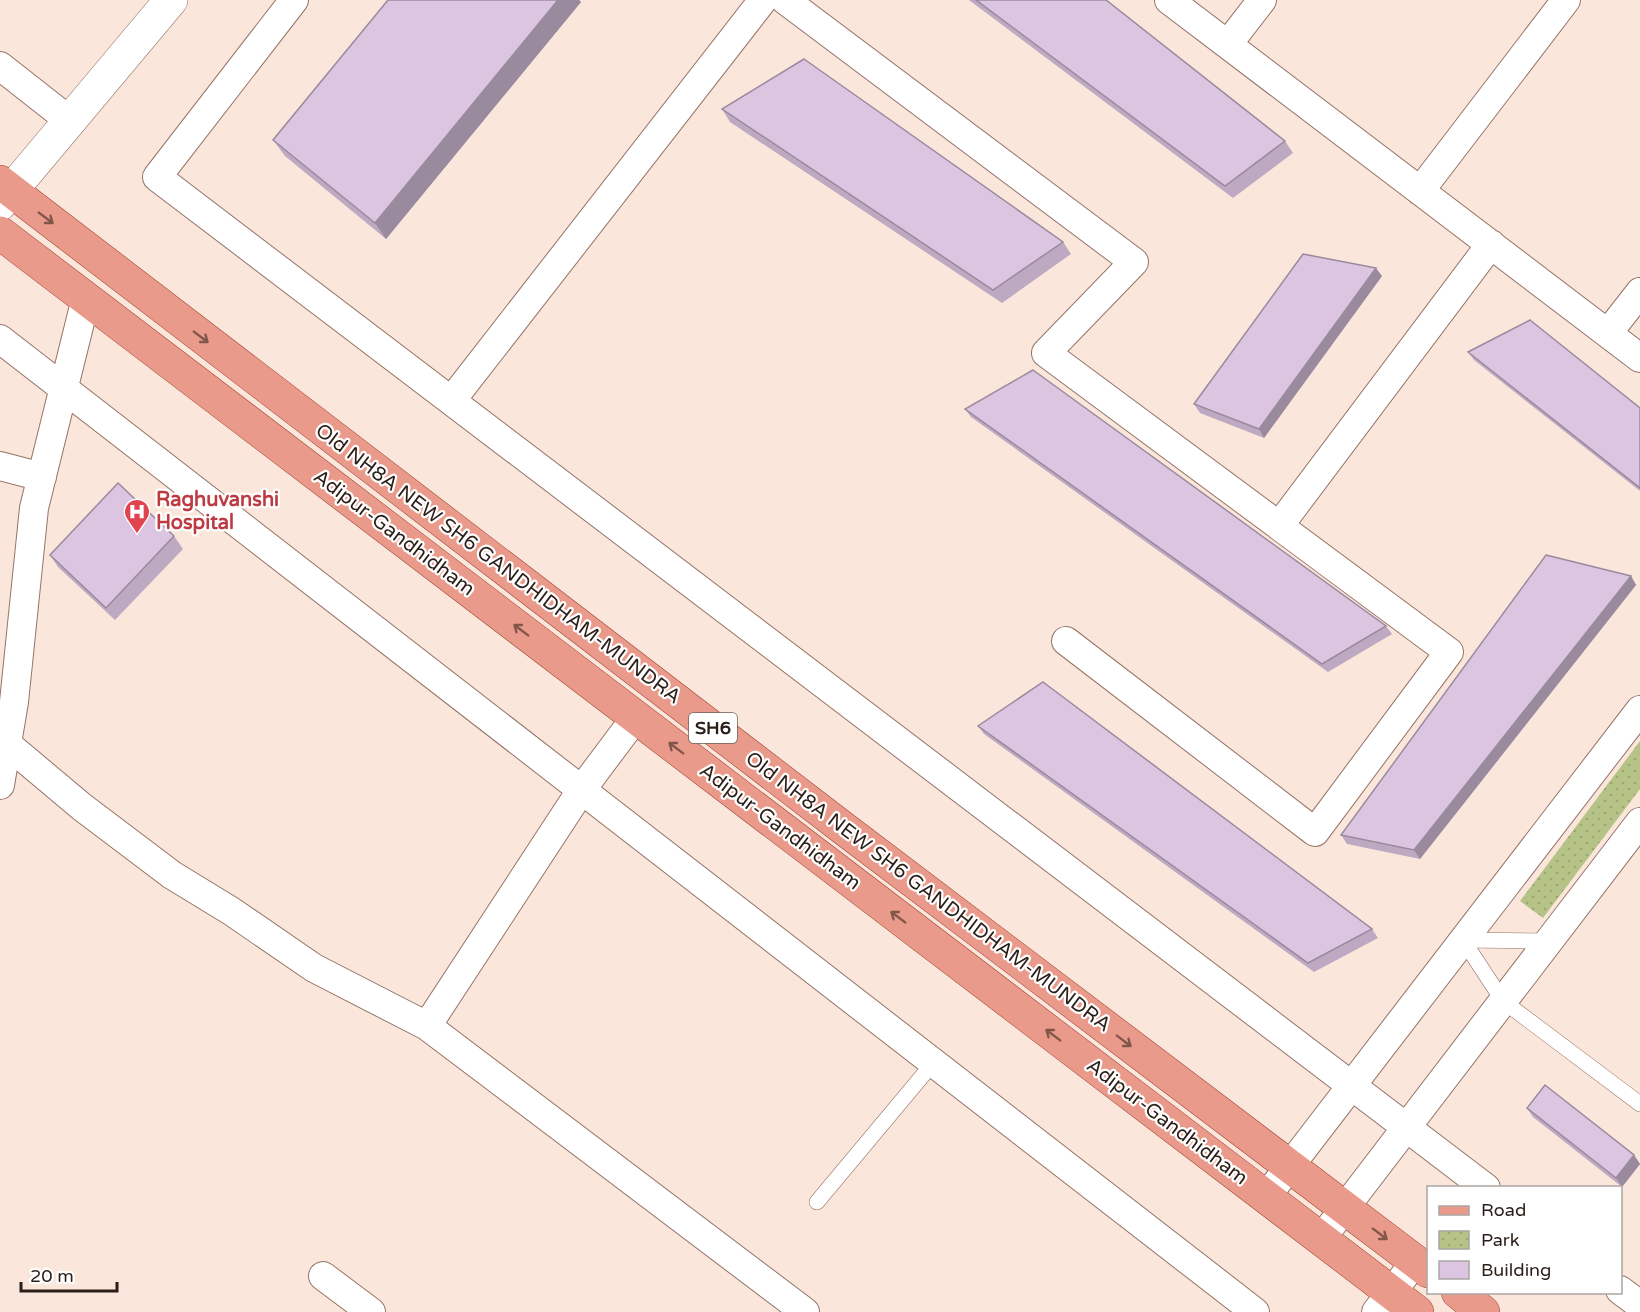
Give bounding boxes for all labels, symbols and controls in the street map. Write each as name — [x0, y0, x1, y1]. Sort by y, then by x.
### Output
one-way arrow — [38, 212, 54, 224]
one-way arrow — [193, 330, 209, 343]
street label: Old NH8A NEW SH6 GANDHIDHAM-MUNDRA — [311, 419, 685, 709]
street label: Adipur-Gandhidham — [309, 465, 479, 601]
place label: Raghuvanshi Hospital — [156, 488, 279, 535]
hospital icon: Raghuvanshi Hospital — [122, 497, 152, 535]
one-way arrow — [513, 623, 529, 636]
road number: SH6 — [689, 713, 737, 743]
one-way arrow — [668, 742, 684, 755]
street label: Old NH8A NEW SH6 GANDHIDHAM-MUNDRA — [741, 747, 1115, 1037]
street label: Adipur-Gandhidham — [695, 759, 865, 895]
one-way arrow — [890, 911, 906, 924]
one-way arrow — [1045, 1029, 1061, 1042]
one-way arrow — [1116, 1034, 1132, 1047]
street label: Adipur-Gandhidham — [1082, 1054, 1252, 1190]
legend — [1427, 1186, 1622, 1294]
text: Road — [1481, 1199, 1526, 1221]
one-way arrow — [1372, 1228, 1388, 1241]
text: Park — [1481, 1229, 1520, 1251]
scale bar — [21, 1255, 117, 1293]
text: Building — [1481, 1259, 1551, 1281]
text: 20 m — [30, 1265, 74, 1287]

